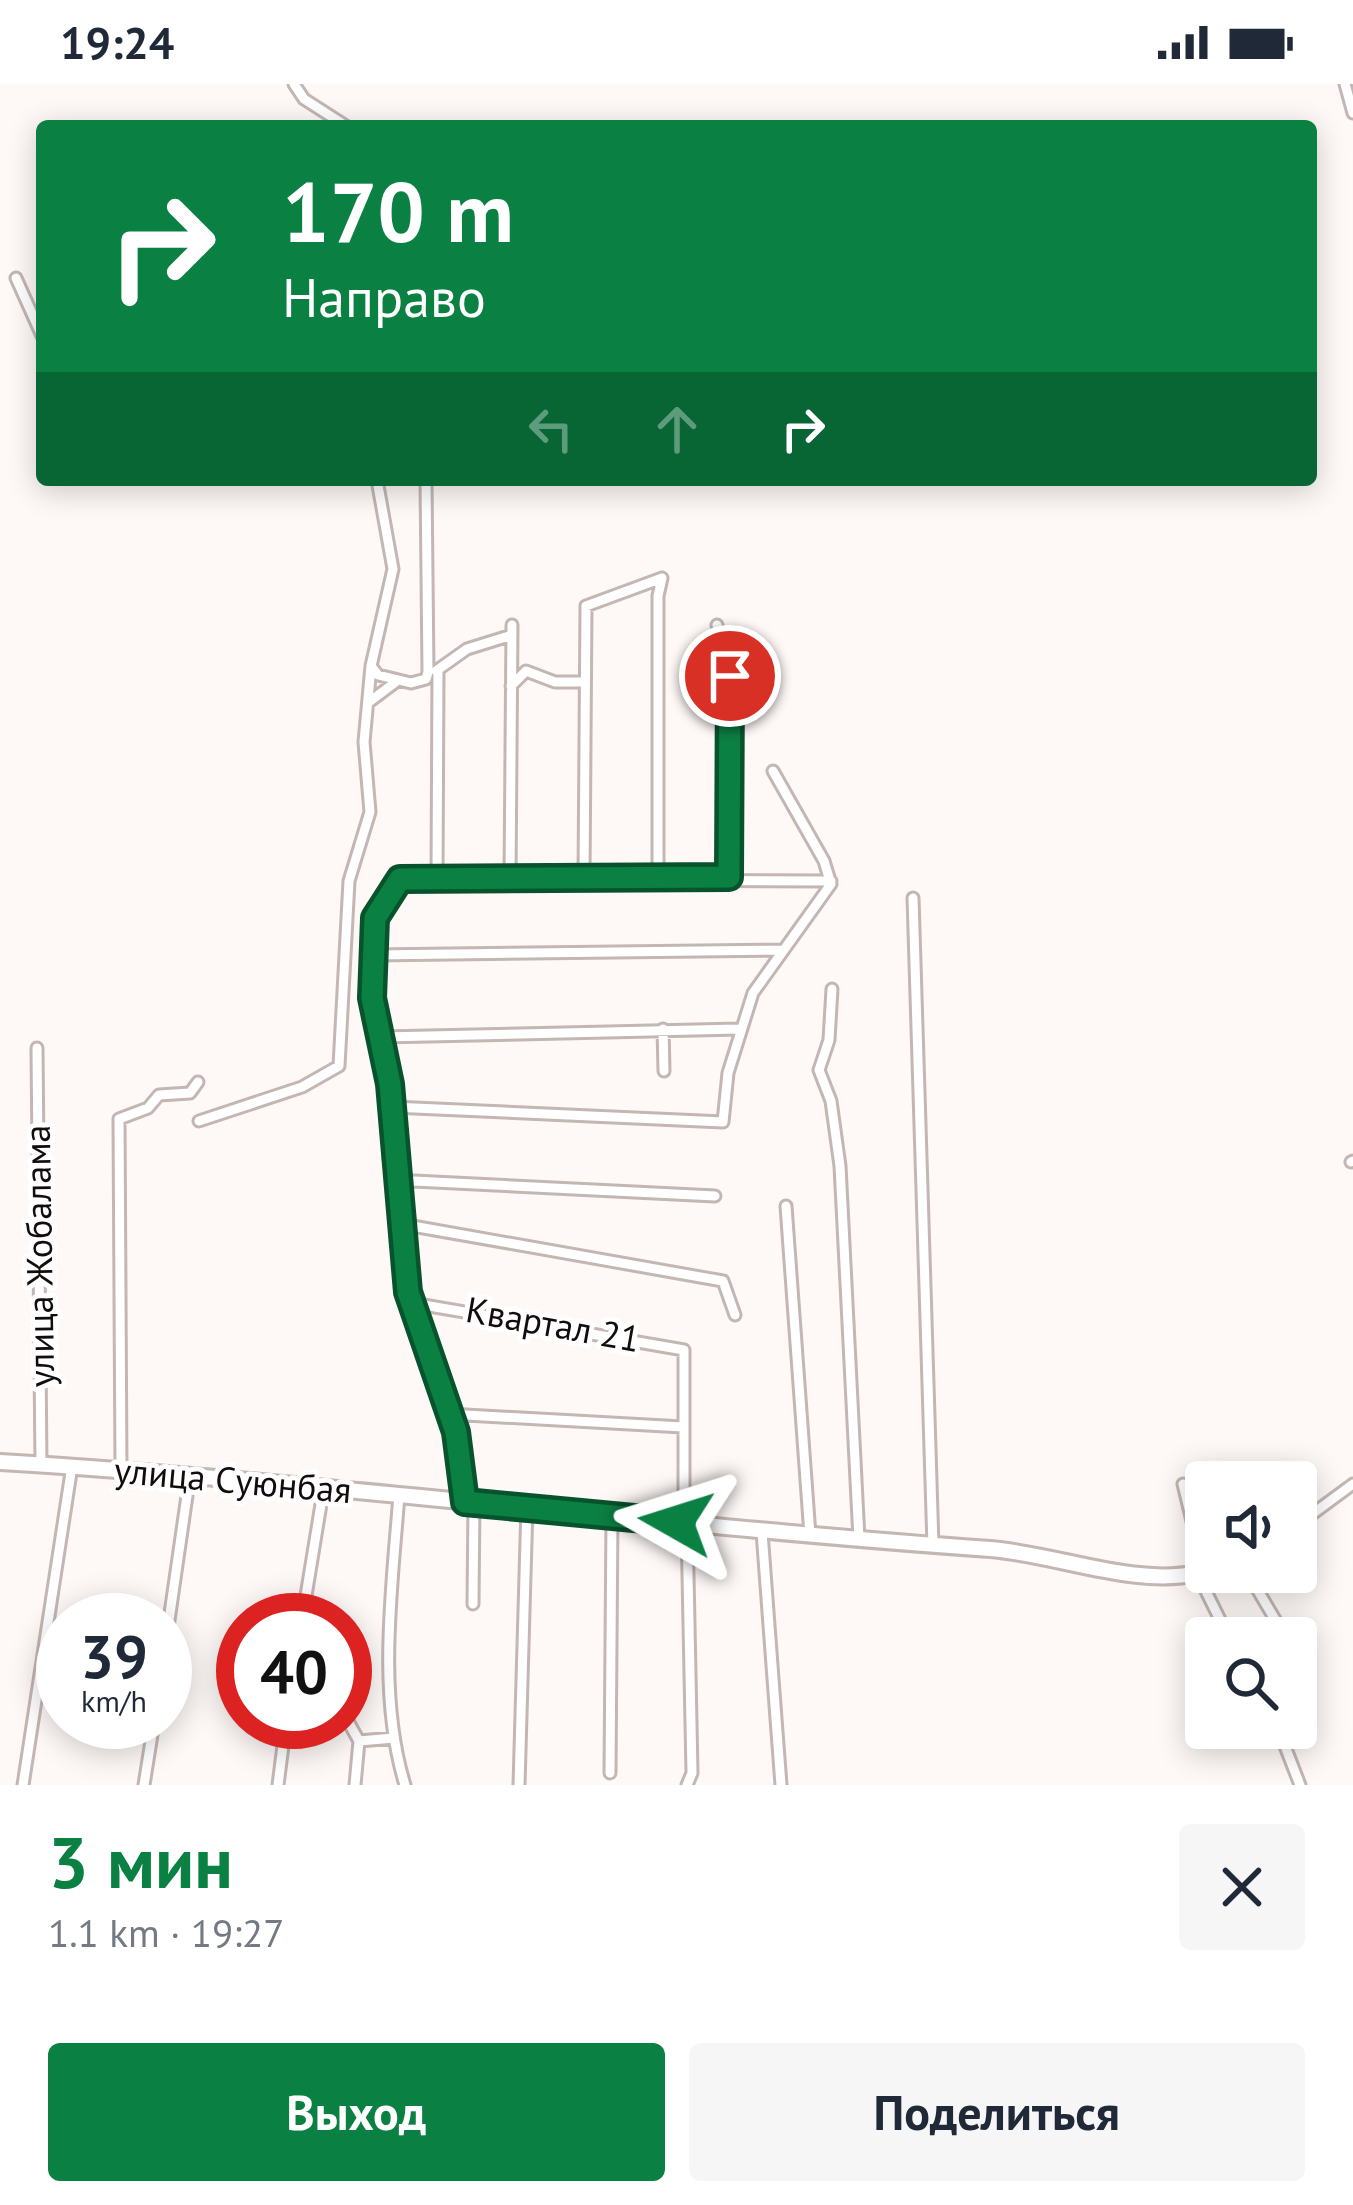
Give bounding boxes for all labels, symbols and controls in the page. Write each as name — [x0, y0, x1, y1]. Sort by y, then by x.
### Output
text: 19:24 — [60, 13, 174, 71]
text: 170 m — [282, 156, 514, 265]
icon: right — [84, 168, 240, 324]
text: Направо — [282, 262, 486, 332]
icon: left — [518, 396, 584, 462]
icon: ahead — [644, 396, 710, 462]
icon: right — [770, 396, 836, 462]
pin — [679, 625, 781, 727]
icon: arrive — [697, 643, 763, 709]
street label: улица Жобалама — [13, 1124, 64, 1388]
street label: Квартал 21 — [462, 1285, 644, 1362]
street label: улица Суюнбая — [112, 1446, 354, 1513]
position arrow — [613, 1459, 739, 1585]
map controls — [1185, 1461, 1317, 1749]
button: sound — [1185, 1461, 1317, 1593]
speed limit sign: 40 — [216, 1593, 372, 1749]
text: 39 — [80, 1617, 148, 1695]
button: search — [1185, 1617, 1317, 1749]
text: km/h — [81, 1681, 147, 1720]
text: 3 мин — [48, 1815, 233, 1908]
button: close — [1179, 1824, 1305, 1950]
text: 1.1 km · 19:27 — [48, 1907, 284, 1958]
button: Выход — [48, 2043, 665, 2181]
button: Поделиться — [689, 2043, 1305, 2181]

